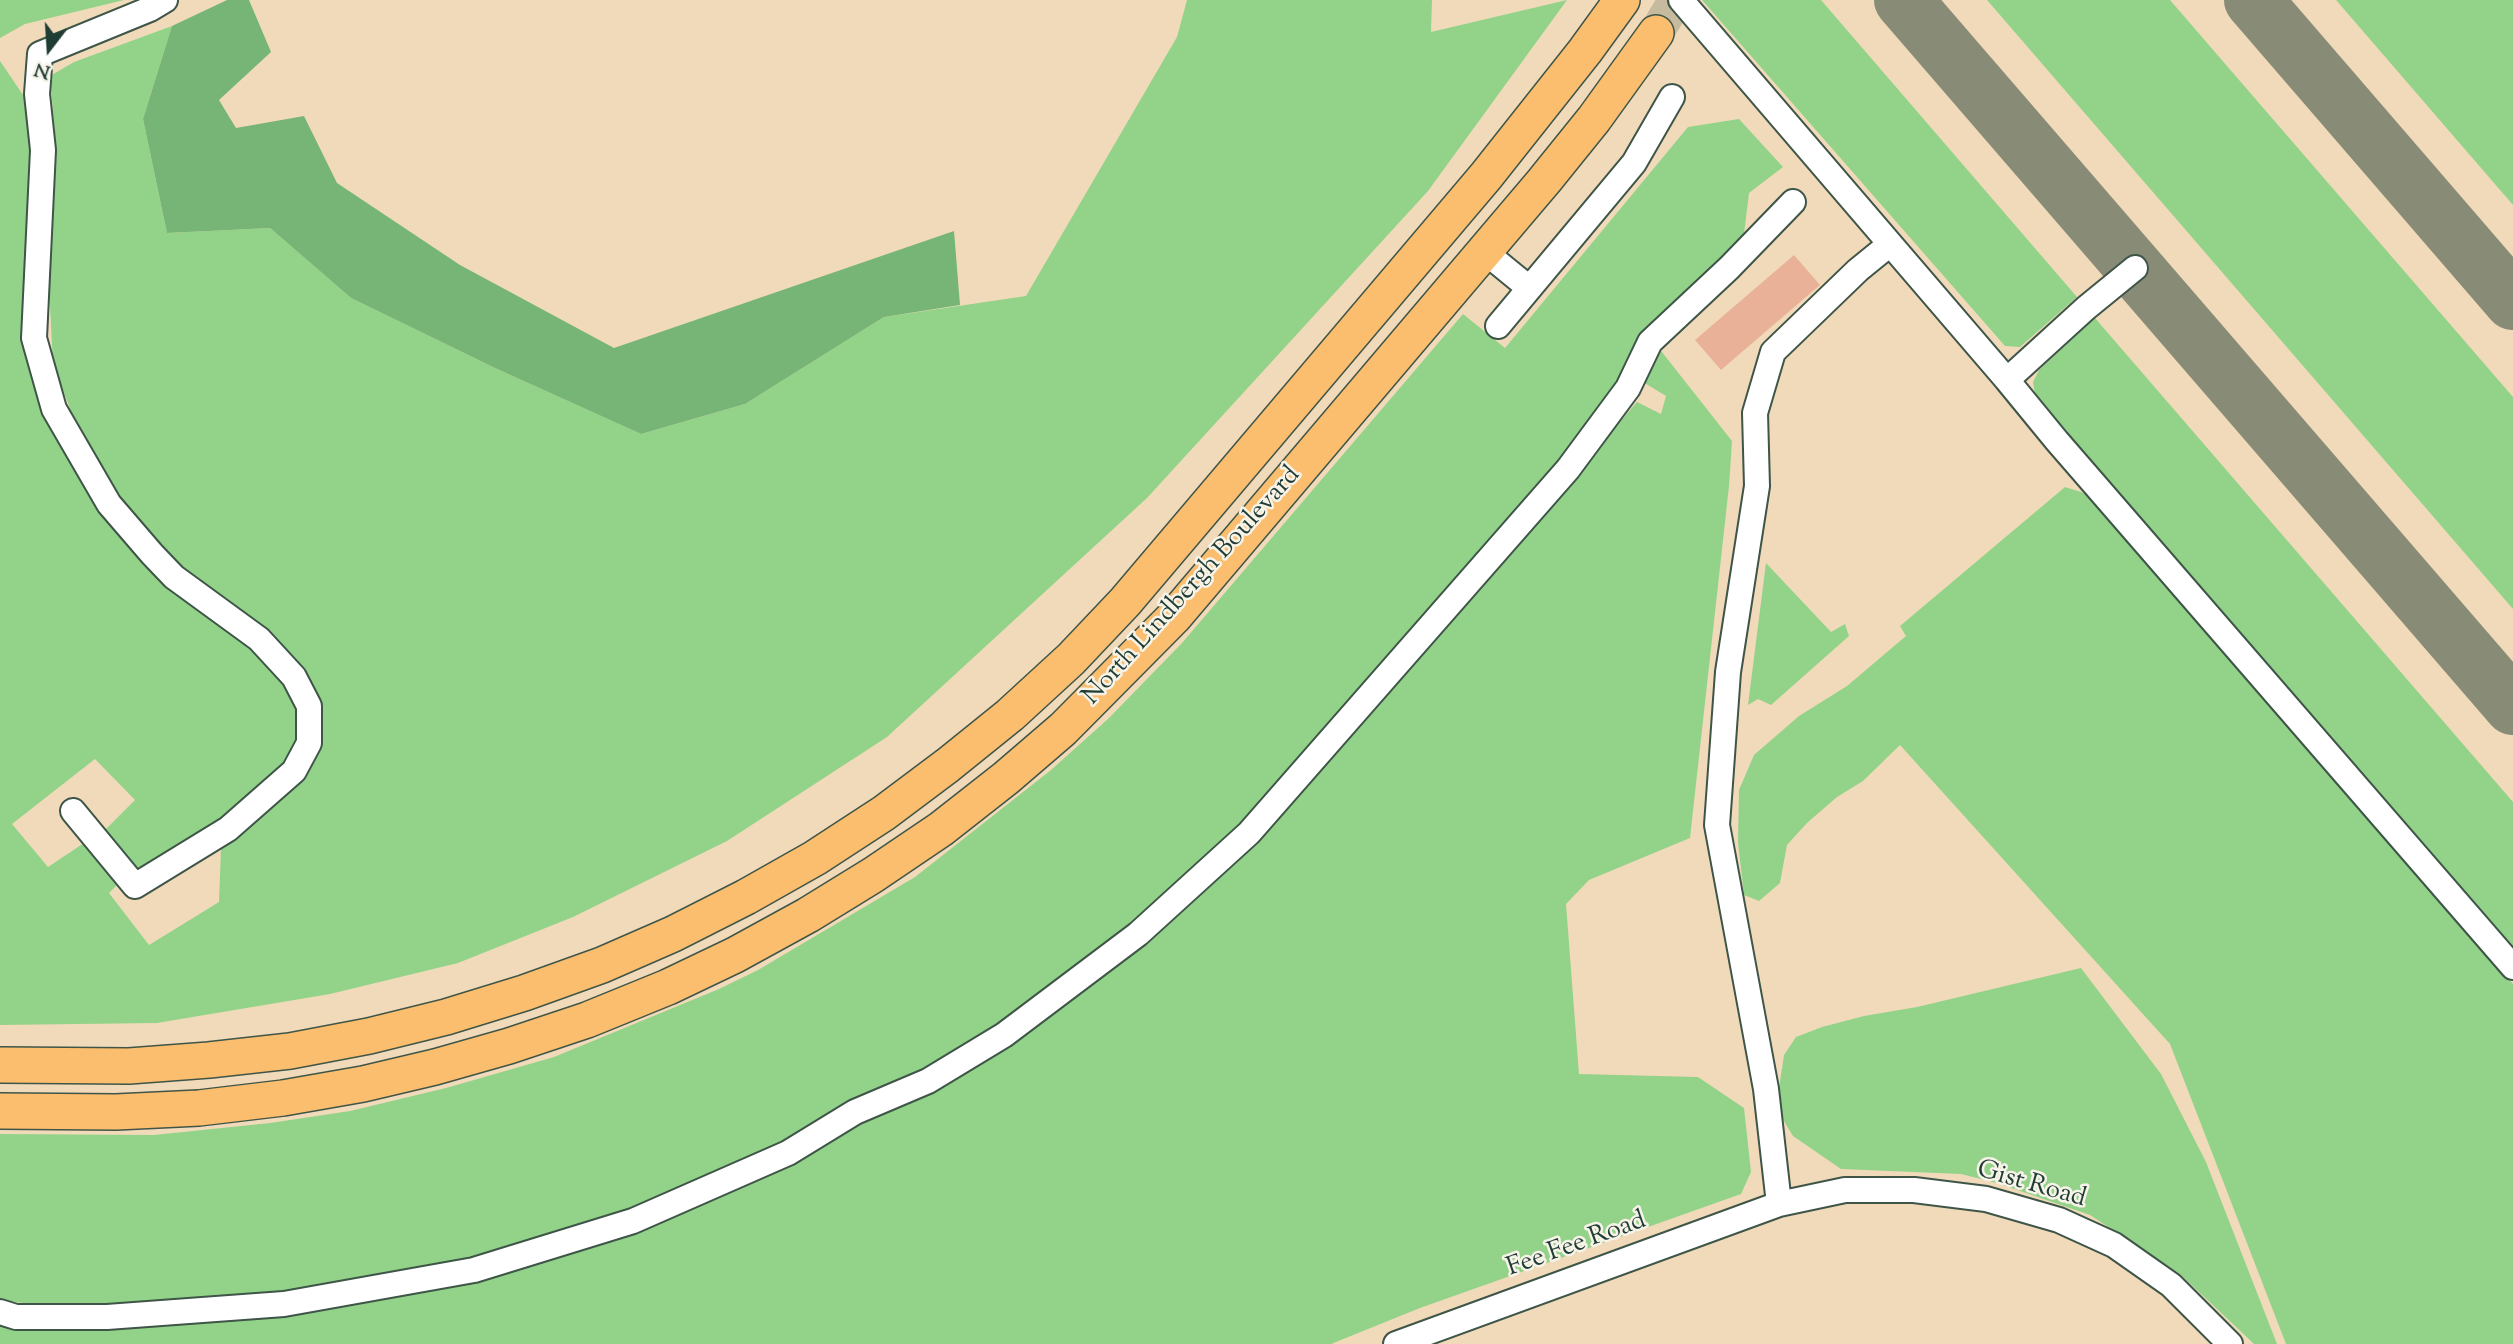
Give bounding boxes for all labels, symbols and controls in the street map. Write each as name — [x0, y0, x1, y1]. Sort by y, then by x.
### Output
north arrow — [14, 14, 84, 84]
text: N — [32, 54, 54, 85]
street label: North Lindbergh Boulevard — [1077, 461, 1309, 713]
street label: Gist Road — [1973, 1156, 2089, 1216]
street label: Fee Fee Road — [1503, 1206, 1651, 1286]

